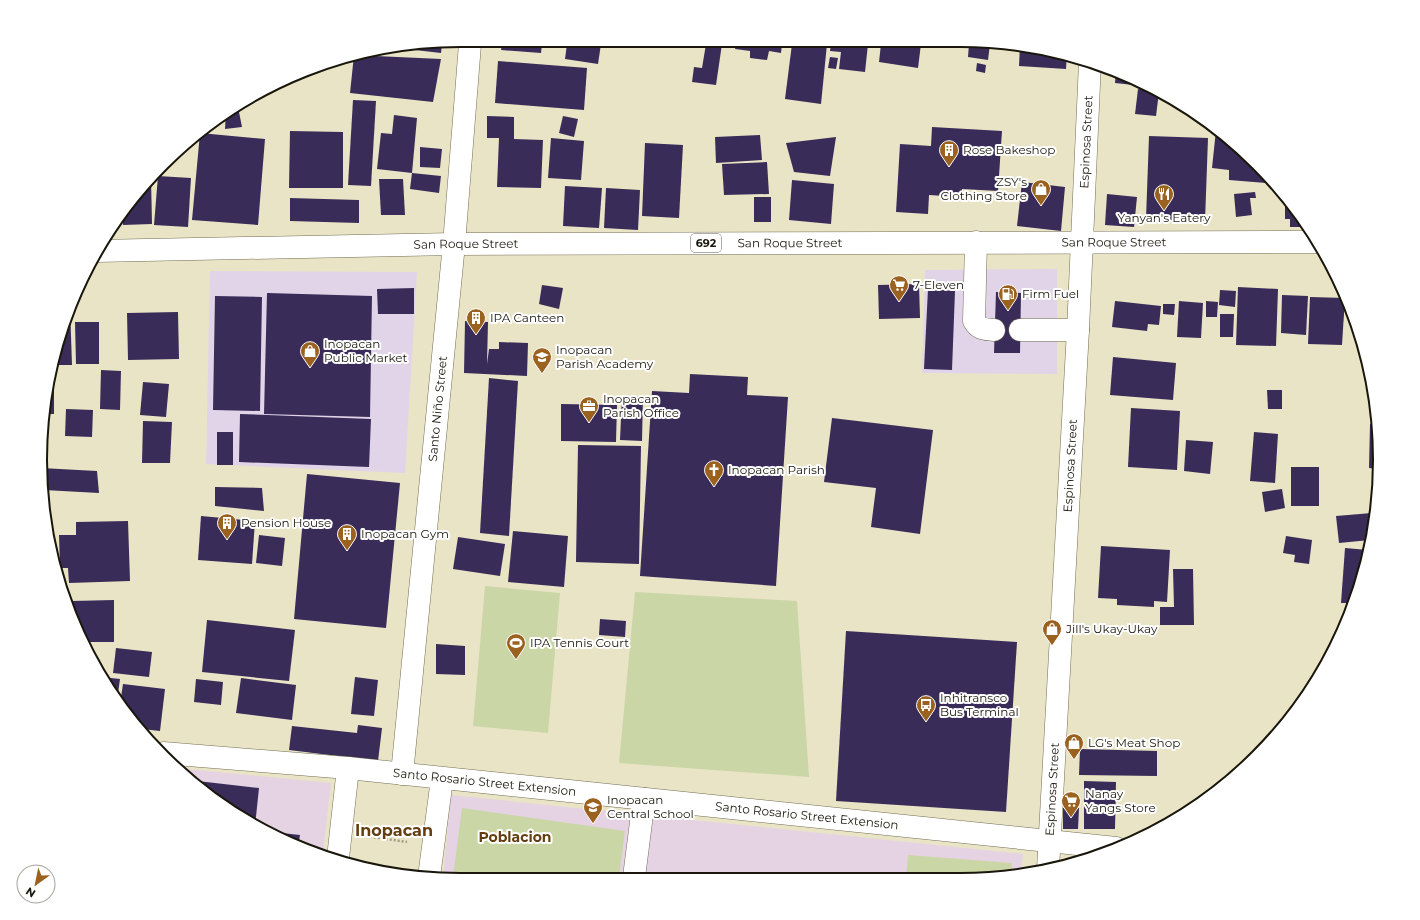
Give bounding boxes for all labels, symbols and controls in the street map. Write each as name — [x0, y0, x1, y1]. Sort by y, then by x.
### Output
street label: Espinosa Street — [1076, 95, 1096, 189]
building icon: Rose Bakeshop — [938, 139, 960, 167]
place label: Rose Bakeshop — [963, 142, 1055, 157]
place label: ZSY's Clothing Store — [941, 174, 1027, 203]
shop icon: ZSY's Clothing Store — [1030, 178, 1052, 206]
restaurant icon: Yanyan's Eatery — [1153, 183, 1175, 211]
place label: Yanyan's Eatery — [1118, 210, 1211, 225]
road number: 692 — [691, 234, 721, 252]
street label: San Roque Street — [1061, 234, 1167, 250]
street label: San Roque Street — [737, 235, 843, 250]
street label: San Roque Street — [413, 236, 519, 252]
supermarket icon: 7-Eleven — [888, 274, 910, 302]
place label: 7-Eleven — [913, 277, 964, 292]
fuel station icon: Firm Fuel — [997, 283, 1019, 311]
place label: Firm Fuel — [1022, 286, 1079, 301]
building icon: IPA Canteen — [465, 307, 487, 335]
place label: IPA Canteen — [490, 310, 564, 325]
place label: Inopacan Public Market — [324, 336, 408, 365]
shop icon: Inopacan Public Market — [299, 340, 321, 368]
place label: Inopacan Parish Academy — [556, 342, 654, 371]
school or university icon: Inopacan Parish Academy — [531, 346, 553, 374]
street label: Santo Niño Street — [425, 355, 450, 462]
place label: Inopacan Parish Office — [603, 391, 679, 420]
office icon: Inopacan Parish Office — [578, 395, 600, 423]
street label: Espinosa Street — [1060, 419, 1080, 513]
church icon: Inopacan Parish — [703, 459, 725, 487]
place label: Inopacan Parish — [728, 462, 825, 477]
building icon: Pension House — [216, 512, 238, 540]
place label: Pension House — [241, 515, 331, 530]
building icon: Inopacan Gym — [336, 523, 358, 551]
place label: Inopacan Gym — [361, 526, 449, 541]
shop icon: Jill's Ukay-Ukay — [1041, 618, 1063, 646]
place label: Jill's Ukay-Ukay — [1065, 621, 1158, 636]
sports icon: IPA Tennis Court — [505, 632, 527, 660]
place label: IPA Tennis Court — [530, 635, 629, 650]
place label: Inhitransco Bus Terminal — [940, 690, 1019, 719]
bus stop icon: Inhitransco Bus Terminal — [915, 694, 937, 722]
shop icon: LG's Meat Shop — [1063, 732, 1085, 760]
place label: LG's Meat Shop — [1088, 735, 1180, 750]
street label: Espinosa Street — [1042, 742, 1062, 836]
street label: Santo Rosario Street Extension — [392, 765, 577, 799]
place label: Nanay Yangs Store — [1085, 786, 1156, 815]
supermarket icon: Nanay Yangs Store — [1060, 790, 1082, 818]
place label: Inopacan Central School — [607, 792, 694, 821]
school or university icon: Inopacan Central School — [582, 796, 604, 824]
street label: Santo Rosario Street Extension — [715, 798, 899, 832]
district label: Inopacan — [355, 821, 433, 840]
district label: Poblacion — [478, 828, 552, 846]
north arrow — [16, 864, 56, 904]
text: N — [23, 884, 38, 901]

